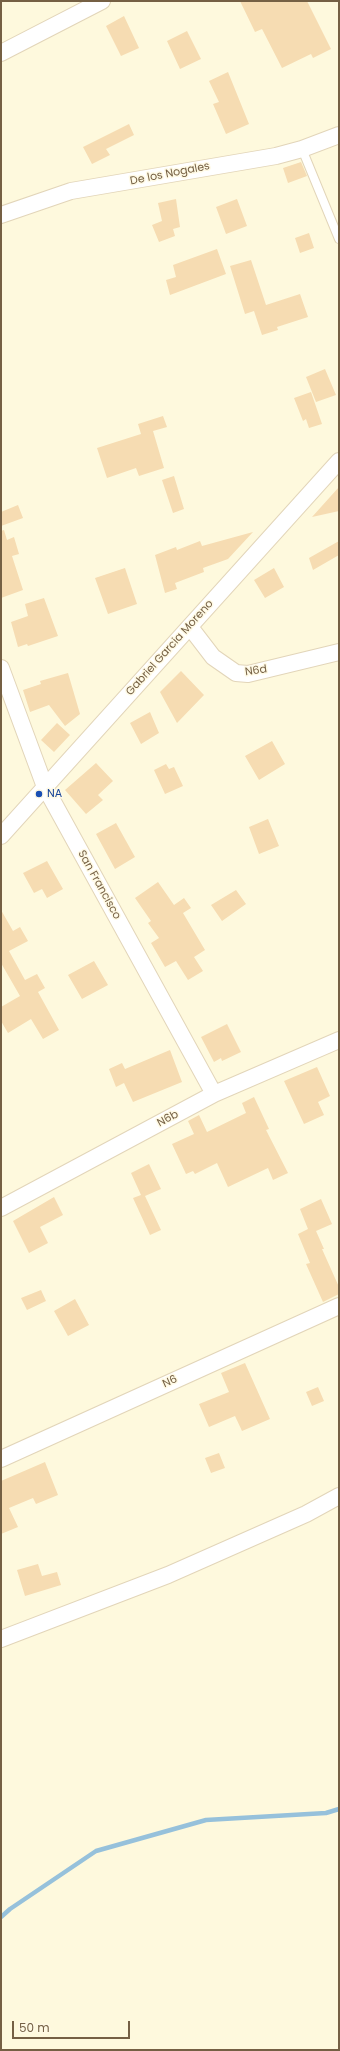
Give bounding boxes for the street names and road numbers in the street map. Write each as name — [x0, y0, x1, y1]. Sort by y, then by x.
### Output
street label: De los Nogales — [129, 160, 211, 188]
street label: Gabriel Garcia Moreno — [124, 597, 216, 699]
street label: N6d — [244, 663, 268, 679]
street label: San Francisco — [75, 848, 123, 922]
street label: N6b — [155, 1108, 181, 1130]
street label: N6 — [161, 1373, 179, 1391]

